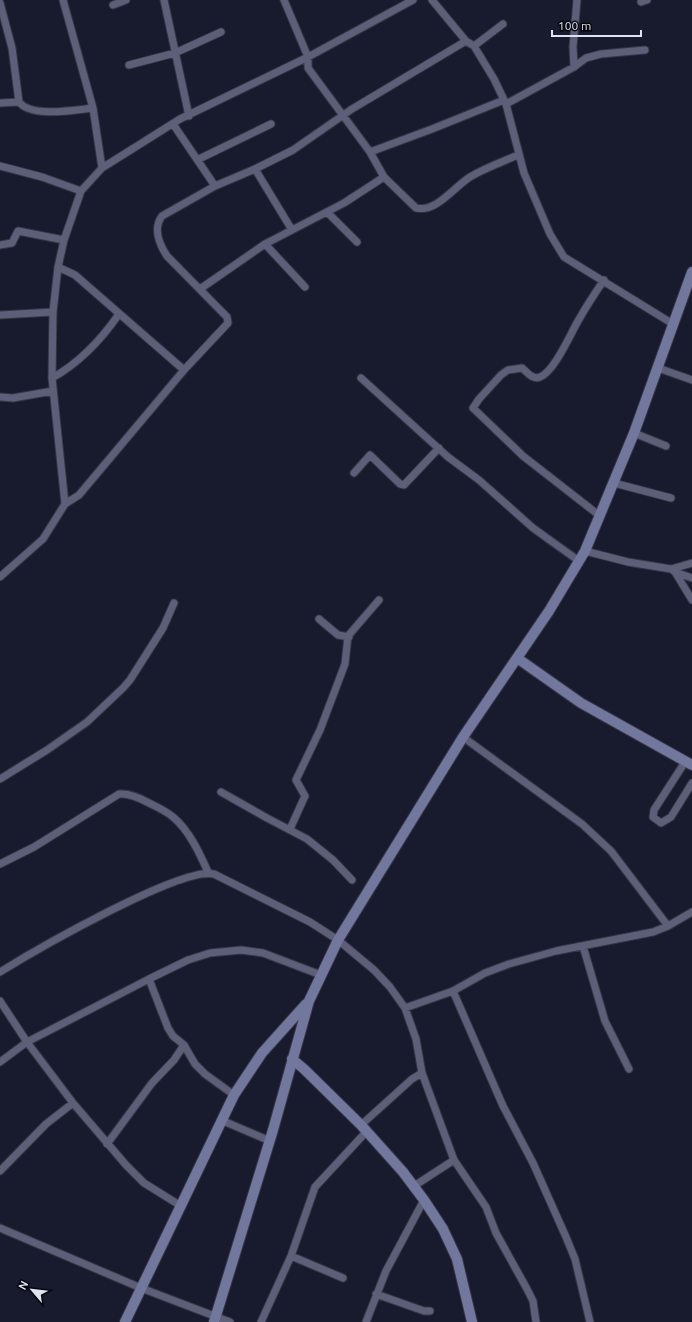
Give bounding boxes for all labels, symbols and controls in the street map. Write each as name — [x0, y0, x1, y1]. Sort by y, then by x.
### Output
scale bar — [552, 12, 641, 38]
text: 100 m — [558, 19, 591, 32]
north arrow — [12, 1270, 52, 1310]
text: N — [16, 1279, 30, 1292]

